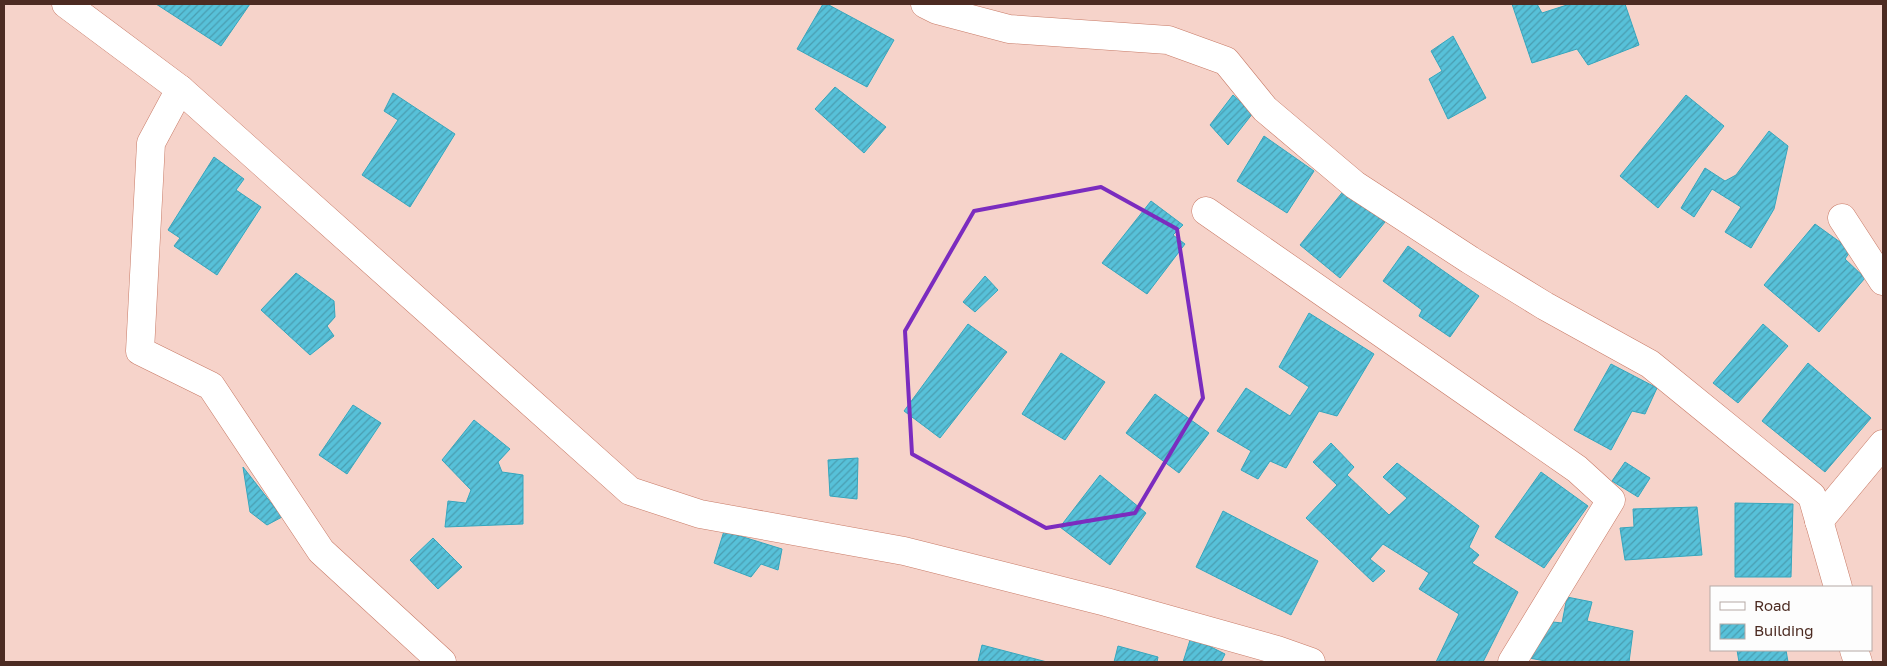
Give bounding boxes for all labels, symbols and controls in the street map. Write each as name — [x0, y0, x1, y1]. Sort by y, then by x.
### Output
legend — [1710, 586, 1872, 651]
text: Road — [1754, 596, 1791, 614]
text: Building — [1754, 621, 1814, 639]

